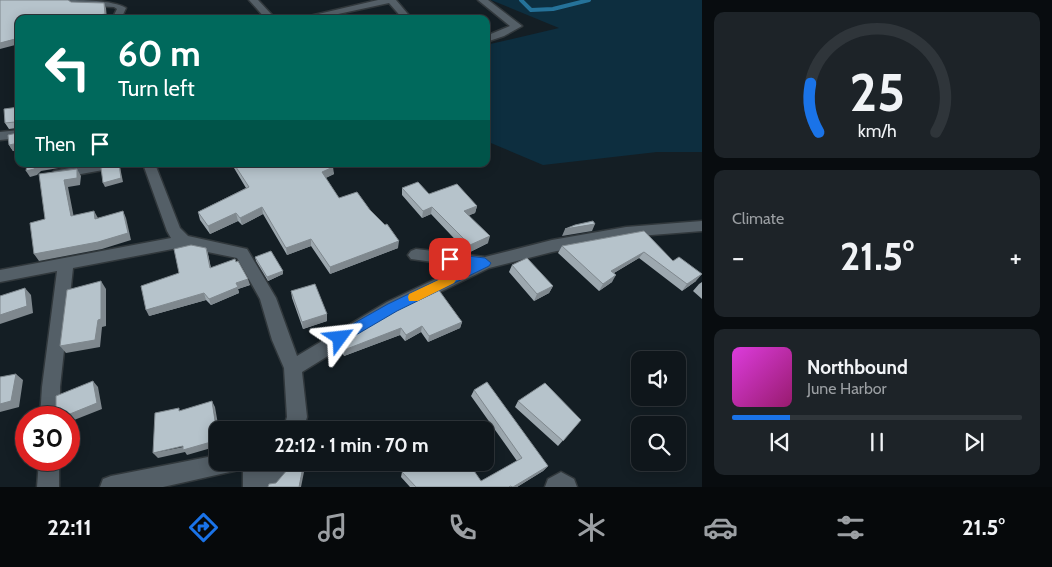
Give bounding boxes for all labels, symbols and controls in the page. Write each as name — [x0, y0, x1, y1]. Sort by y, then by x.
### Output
text: 60 m — [118, 32, 201, 75]
icon: left — [35, 35, 100, 100]
text: 25 — [849, 61, 905, 124]
text: Turn left — [118, 75, 195, 102]
text: km/h — [857, 120, 897, 141]
icon: arrive — [86, 130, 114, 158]
text: Then — [35, 133, 76, 156]
text: Climate — [732, 209, 784, 228]
text: 21.5° — [840, 233, 914, 280]
pin — [429, 238, 471, 280]
text: − — [732, 240, 744, 274]
text: + — [1010, 240, 1022, 274]
icon: arrive — [436, 245, 464, 273]
position arrow — [313, 311, 365, 363]
map controls — [631, 351, 686, 471]
button: sound — [631, 351, 686, 406]
text: Northbound — [807, 356, 908, 379]
text: June Harbor — [807, 379, 887, 398]
speed limit sign: 30 — [15, 406, 80, 471]
button: search — [631, 416, 686, 471]
icon: previous — [766, 428, 794, 456]
icon: pause — [863, 428, 891, 456]
icon: next — [960, 428, 988, 456]
text: 22:12 · 1 min · 70 m — [275, 434, 428, 457]
icon: directions — [186, 510, 221, 545]
icon: music — [315, 510, 350, 545]
icon: phone — [445, 510, 480, 545]
icon: climate — [574, 510, 609, 545]
icon: car — [703, 510, 738, 545]
icon: filters — [833, 510, 868, 545]
text: 22:11 — [47, 514, 92, 541]
text: 21.5° — [962, 514, 1005, 541]

